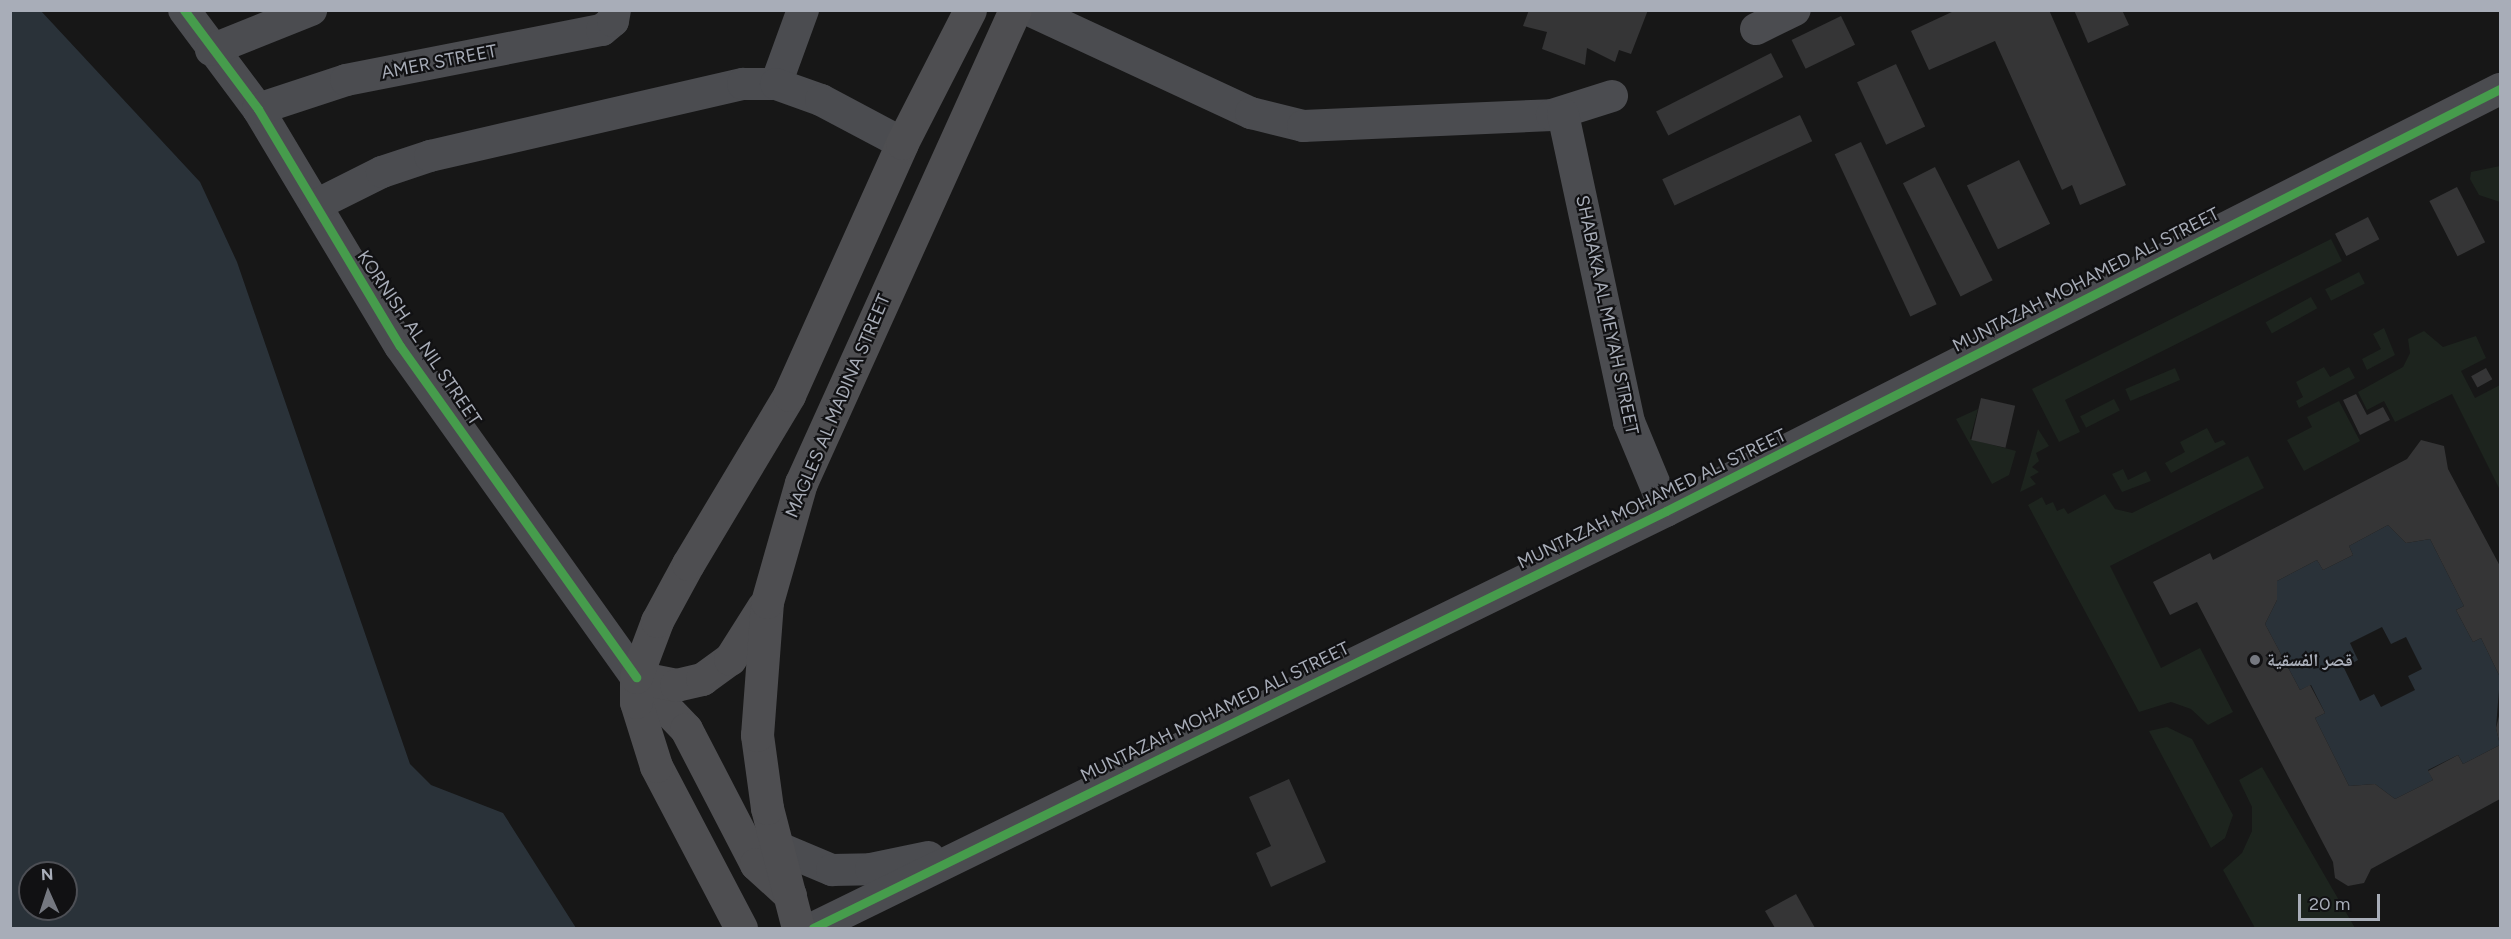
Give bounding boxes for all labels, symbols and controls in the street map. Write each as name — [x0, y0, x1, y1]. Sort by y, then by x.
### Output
street label: AMER STREET — [379, 40, 499, 84]
street label: SHABAKA AL MEYAH STREET — [1571, 193, 1643, 437]
street label: MUNTAZAH MOHAMED ALI STREET — [1949, 203, 2223, 357]
street label: KORNISH AL NIL STREET — [352, 247, 486, 429]
street label: MAGLES AL MADINA STREET — [781, 291, 895, 521]
street label: MUNTAZAH MOHAMED ALI STREET — [1514, 424, 1790, 574]
street label: MUNTAZAH MOHAMED ALI STREET — [1077, 637, 1353, 787]
place label: قصر الفسقية — [2267, 649, 2353, 671]
marker: قصر الفسقية — [2248, 653, 2262, 667]
north arrow — [18, 861, 78, 921]
text: N — [40, 865, 54, 884]
scale bar — [2301, 882, 2384, 920]
text: 20 m — [2309, 893, 2350, 915]

